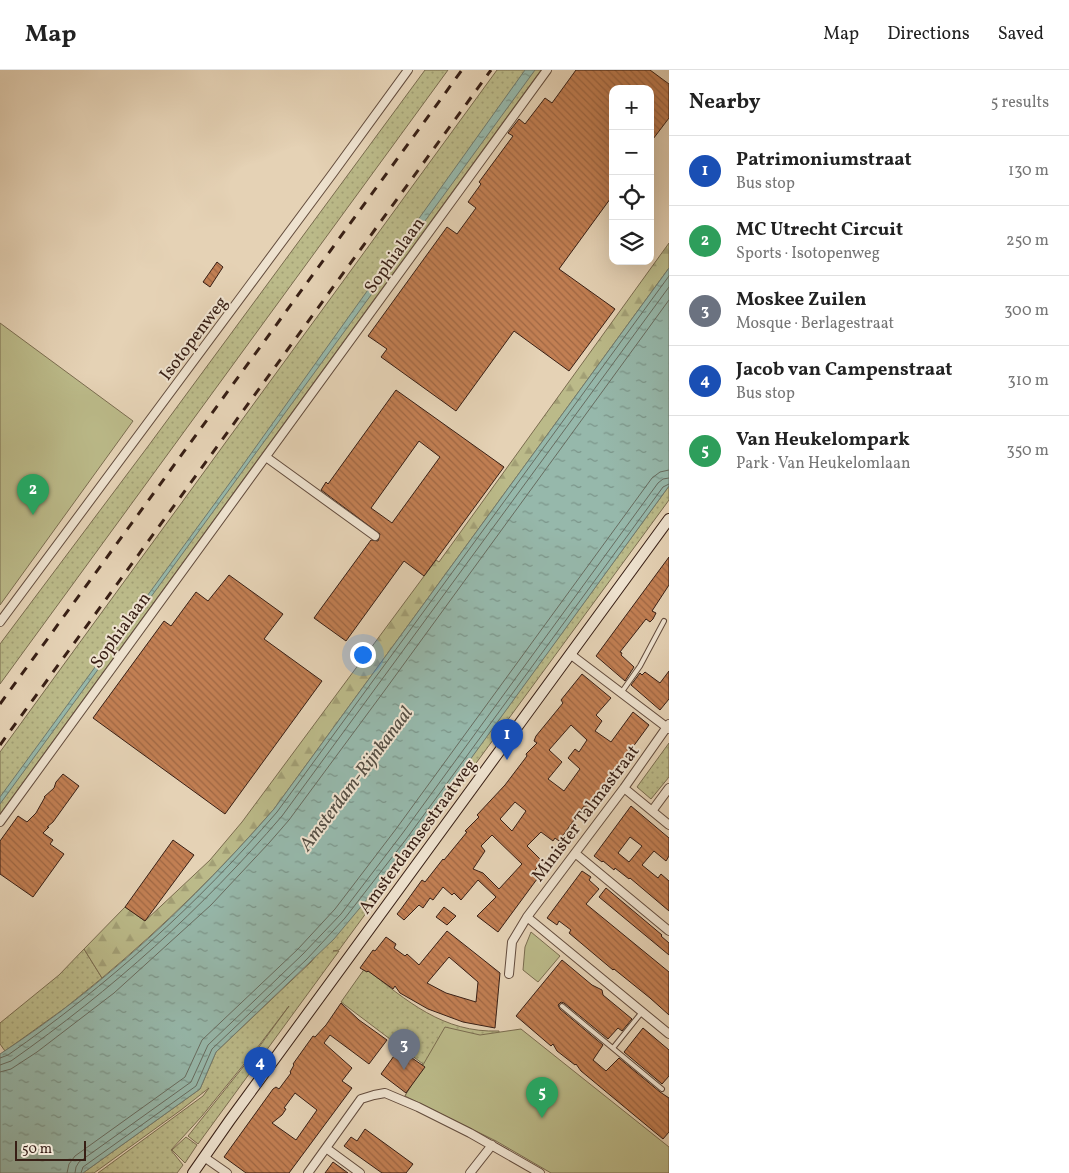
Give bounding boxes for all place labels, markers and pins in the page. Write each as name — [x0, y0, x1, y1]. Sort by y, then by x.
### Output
pin: 2 — [17, 474, 49, 515]
pin: 1 — [491, 719, 523, 760]
pin: 3 — [388, 1029, 420, 1070]
pin: 4 — [244, 1047, 276, 1088]
pin: 5 — [526, 1077, 558, 1118]

